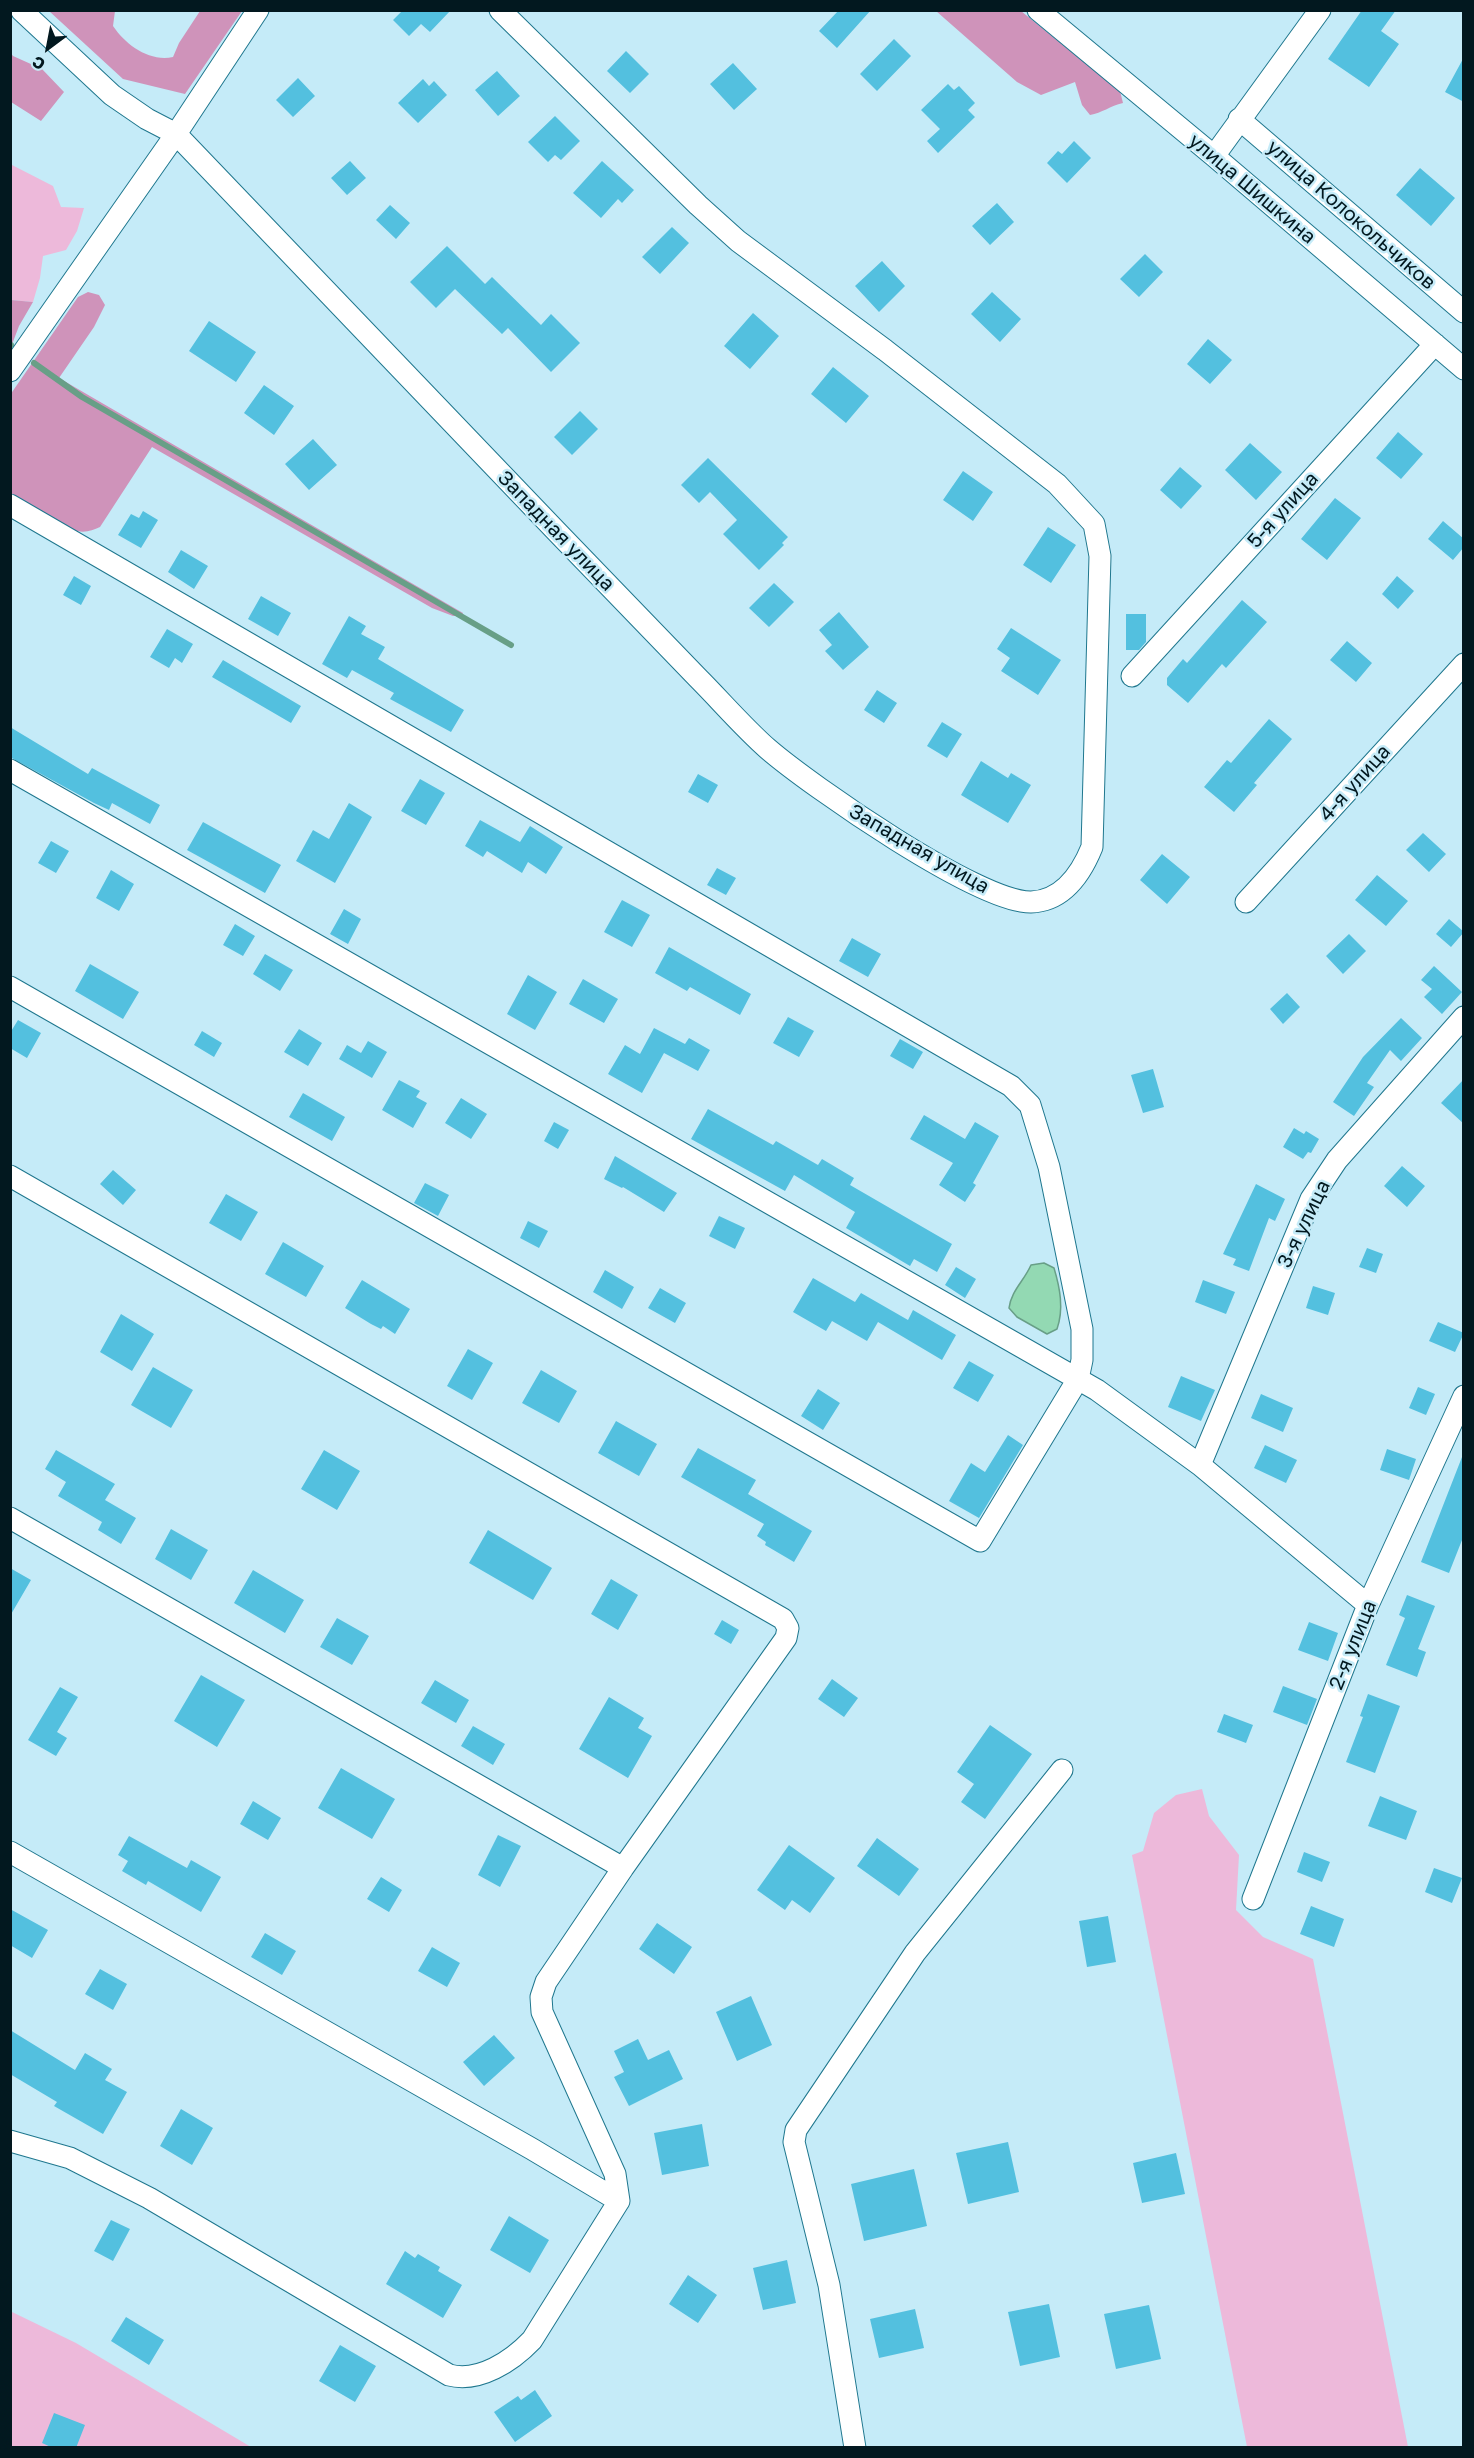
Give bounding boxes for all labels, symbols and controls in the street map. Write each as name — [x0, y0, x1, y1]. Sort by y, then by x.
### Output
north arrow — [18, 18, 78, 78]
text: С — [28, 52, 49, 75]
street label: улица Шишкина — [1184, 129, 1320, 249]
street label: улица Колокольчиков — [1262, 135, 1440, 295]
street label: Западная улица — [492, 466, 620, 596]
street label: 5-я улица — [1243, 467, 1323, 553]
street label: 4-я улица — [1314, 740, 1396, 826]
street label: Западная улица — [845, 799, 993, 899]
street label: 3-я улица — [1273, 1176, 1335, 1272]
street label: 2-я улица — [1324, 1597, 1382, 1693]

